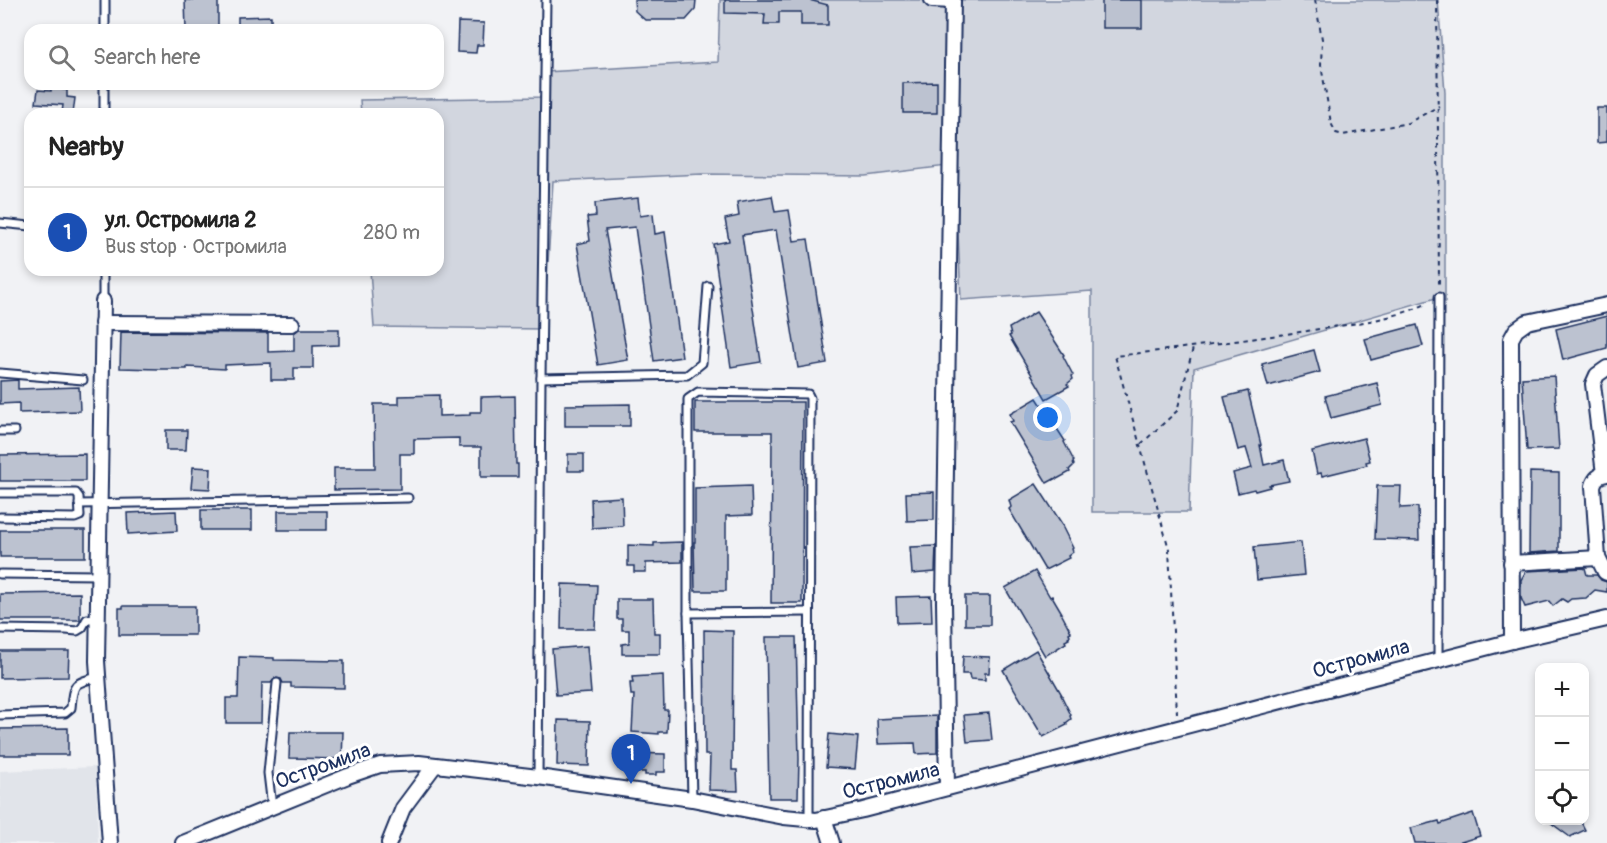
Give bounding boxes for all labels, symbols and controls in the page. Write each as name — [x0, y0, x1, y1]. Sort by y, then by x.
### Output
search box — [24, 24, 444, 90]
icon: search — [45, 41, 78, 74]
text: Search here — [93, 43, 200, 71]
text: Nearby — [48, 131, 124, 163]
text: ул. Остромила 2 — [105, 206, 257, 234]
text: 1 — [64, 220, 71, 245]
text: 280 m — [363, 220, 420, 245]
text: Bus stop · Остромила — [105, 234, 287, 259]
your location — [1033, 403, 1062, 432]
street label: Остромила — [1310, 633, 1412, 685]
map controls — [1535, 663, 1589, 825]
button: + — [1535, 663, 1589, 717]
button: − — [1535, 717, 1589, 771]
pin: 1 — [612, 734, 650, 784]
street label: Остромила — [272, 736, 374, 796]
street label: Остромила — [840, 756, 942, 806]
button: locate — [1535, 771, 1589, 825]

